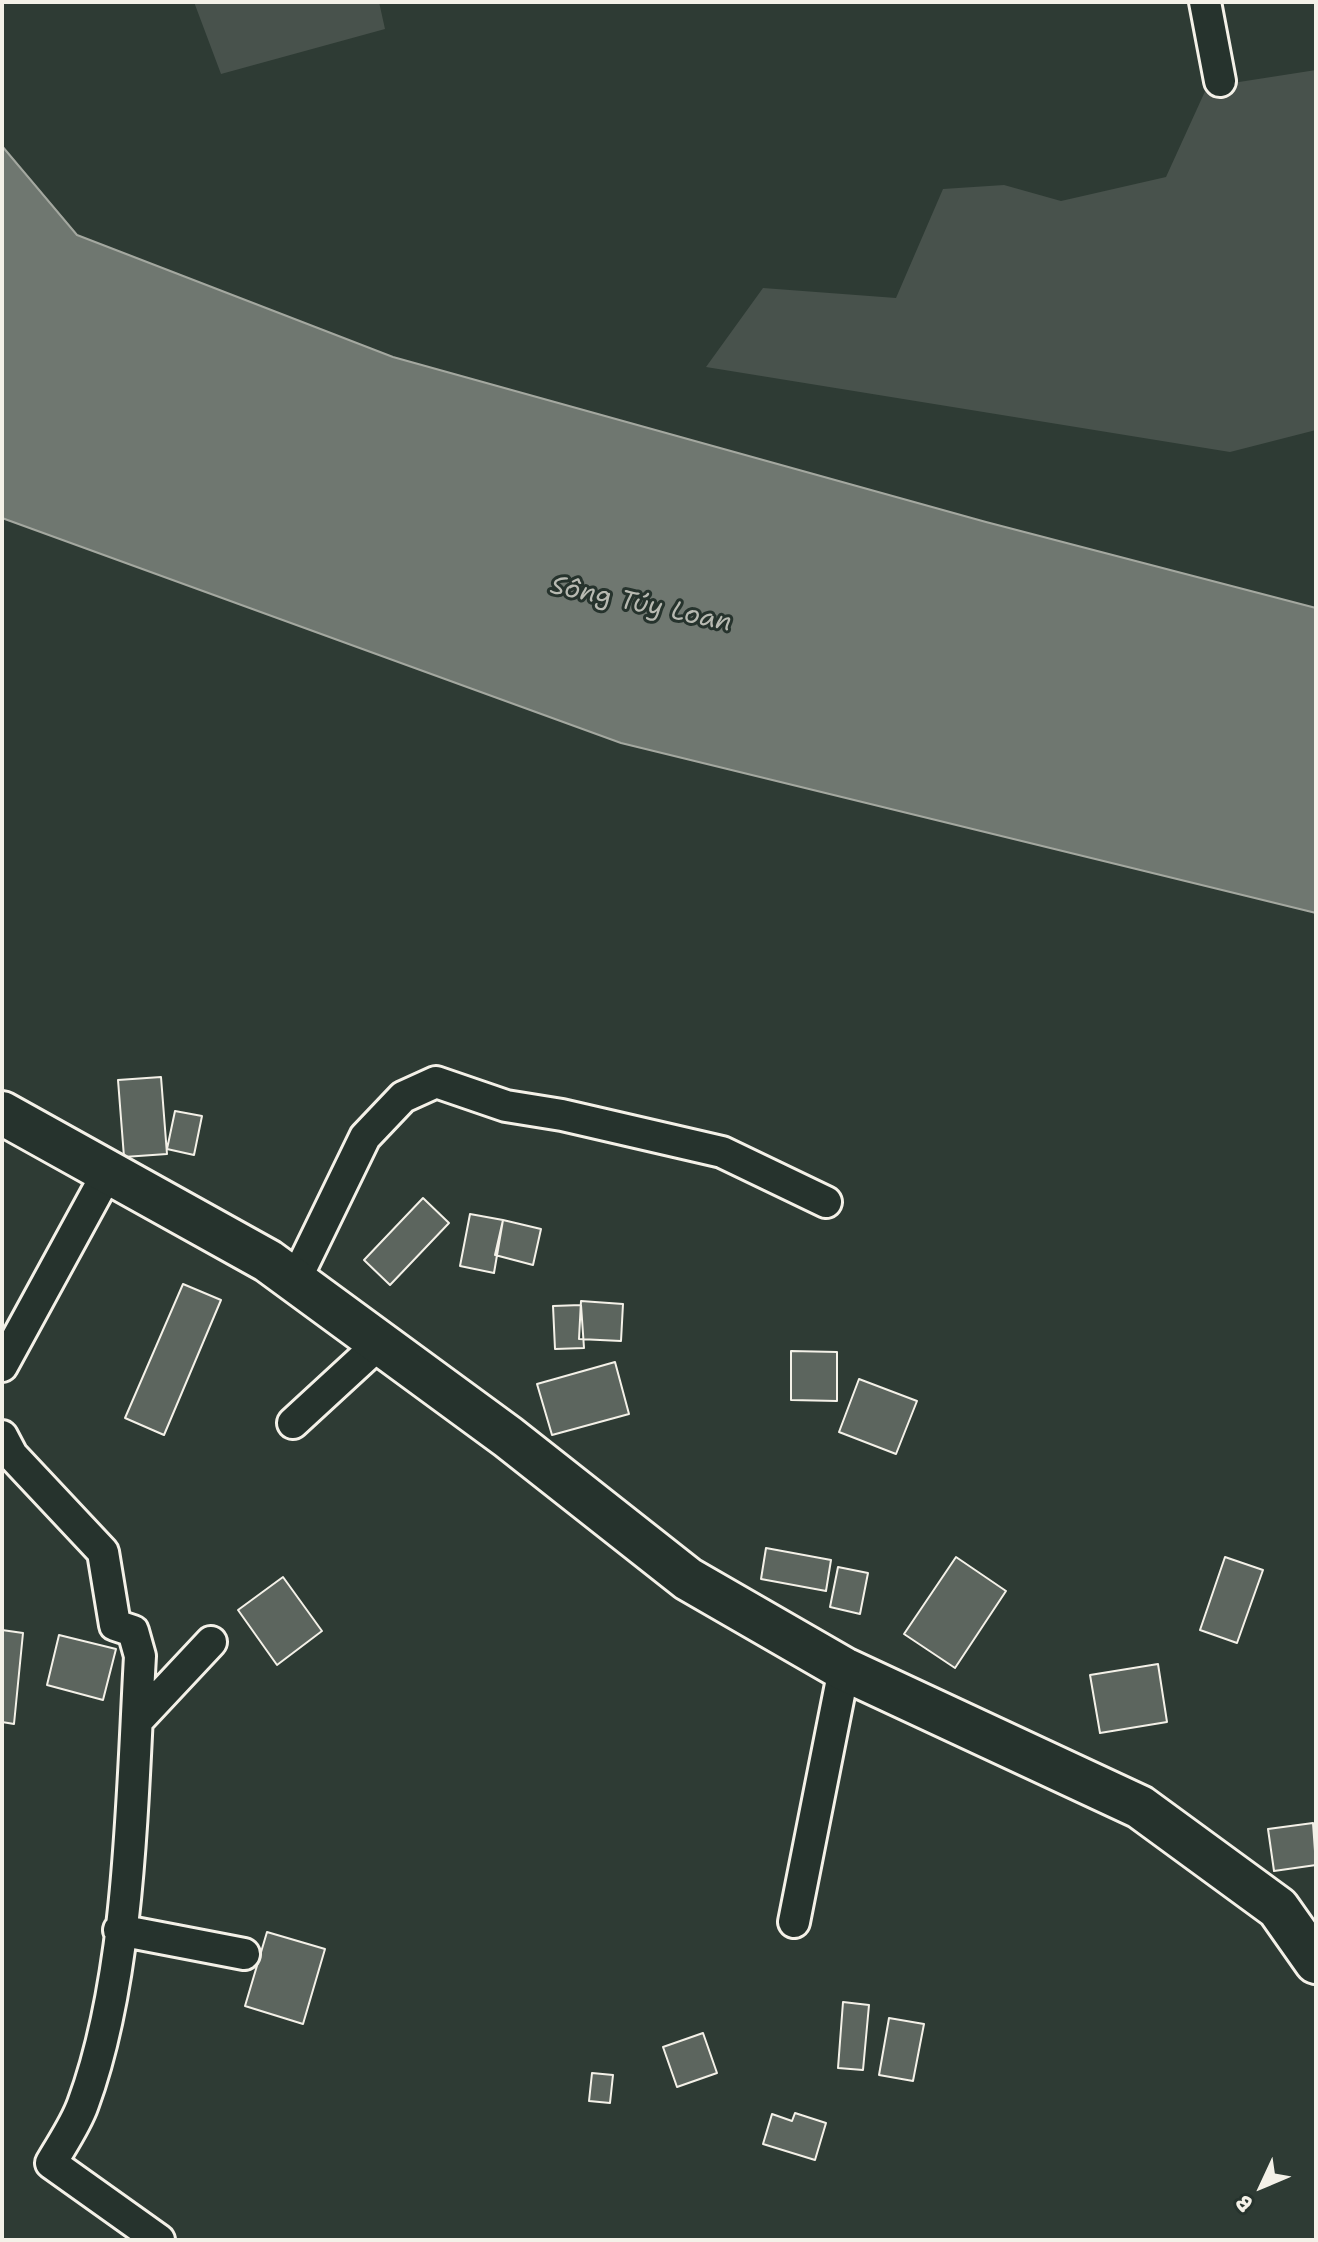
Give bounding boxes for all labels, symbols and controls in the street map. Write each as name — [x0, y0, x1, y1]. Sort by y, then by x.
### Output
water label: Sông Túy Loan — [547, 571, 735, 639]
north arrow — [1222, 2146, 1302, 2226]
text: B — [1229, 2188, 1260, 2218]

